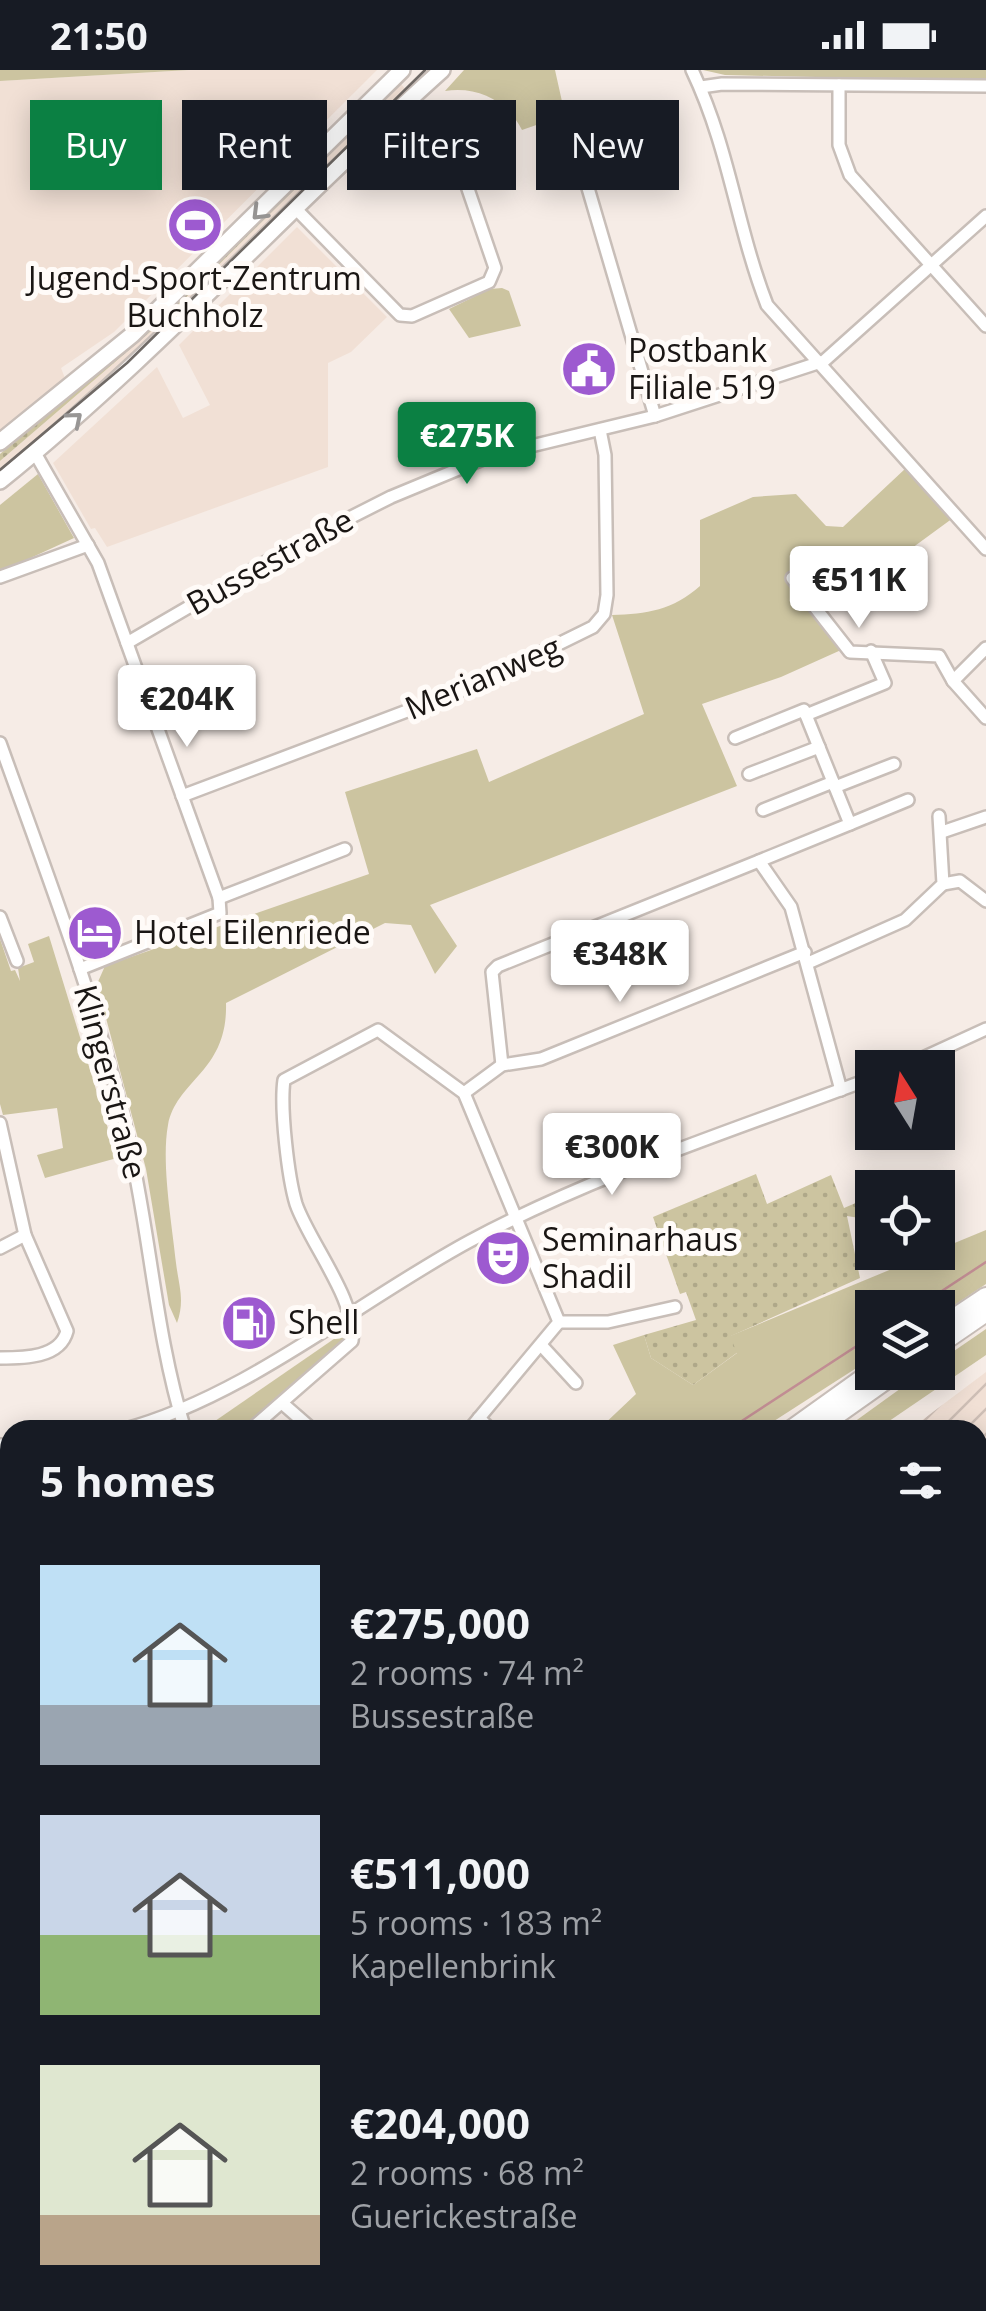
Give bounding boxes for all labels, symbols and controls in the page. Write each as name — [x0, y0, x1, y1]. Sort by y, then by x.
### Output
text: 21:50 — [50, 9, 148, 61]
chip: Buy — [30, 100, 162, 190]
chip: Rent — [182, 100, 327, 190]
chip: Filters — [347, 100, 516, 190]
chip: New — [536, 100, 679, 190]
sports icon: Jugend-Sport-Zentrum Buchholz — [165, 195, 225, 255]
one-way arrow — [252, 201, 270, 219]
place label: Jugend-Sport-Zentrum Buchholz — [25, 256, 362, 336]
place label: Postbank Filiale 519 — [628, 328, 776, 408]
public building icon: Postbank Filiale 519 — [559, 339, 619, 399]
pin: €275K — [397, 402, 537, 487]
one-way arrow — [64, 413, 82, 431]
text: €275K — [420, 413, 514, 456]
street label: Bussestraße — [178, 497, 360, 624]
pin: €511K — [789, 546, 929, 631]
text: €511K — [812, 557, 906, 600]
street label: Merianweg — [398, 625, 567, 729]
pin: €204K — [117, 665, 257, 750]
text: €204K — [140, 676, 234, 719]
hotel icon: Hotel Eilenriede — [65, 903, 125, 963]
place label: Hotel Eilenriede — [134, 910, 371, 953]
pin: €348K — [550, 920, 690, 1005]
text: €348K — [573, 931, 667, 974]
street label: Klingerstraße — [65, 980, 158, 1183]
north arrow — [855, 1050, 955, 1150]
map controls — [855, 1050, 955, 1390]
pin: €300K — [542, 1113, 682, 1198]
text: €300K — [565, 1124, 659, 1167]
button: locate — [855, 1170, 955, 1270]
place label: Seminarhaus Shadil — [542, 1217, 738, 1297]
theatre icon: Seminarhaus Shadil — [473, 1228, 533, 1288]
button: layers — [855, 1290, 955, 1390]
fuel station icon: Shell — [219, 1293, 279, 1353]
place label: Shell — [288, 1300, 359, 1343]
text: 5 homes — [40, 1452, 215, 1509]
icon: filters — [893, 1453, 948, 1508]
text: €275,000 — [350, 1594, 530, 1651]
icon: home — [120, 1605, 240, 1725]
text: 2 rooms · 74 m² — [350, 1651, 584, 1694]
text: Bussestraße — [350, 1694, 534, 1737]
text: €511,000 — [350, 1844, 530, 1901]
icon: home — [120, 1855, 240, 1975]
text: 5 rooms · 183 m² — [350, 1901, 602, 1944]
text: Kapellenbrink — [350, 1944, 556, 1987]
text: €204,000 — [350, 2094, 530, 2151]
icon: home — [120, 2105, 240, 2225]
text: 2 rooms · 68 m² — [350, 2151, 584, 2194]
text: Guerickestraße — [350, 2194, 578, 2237]

